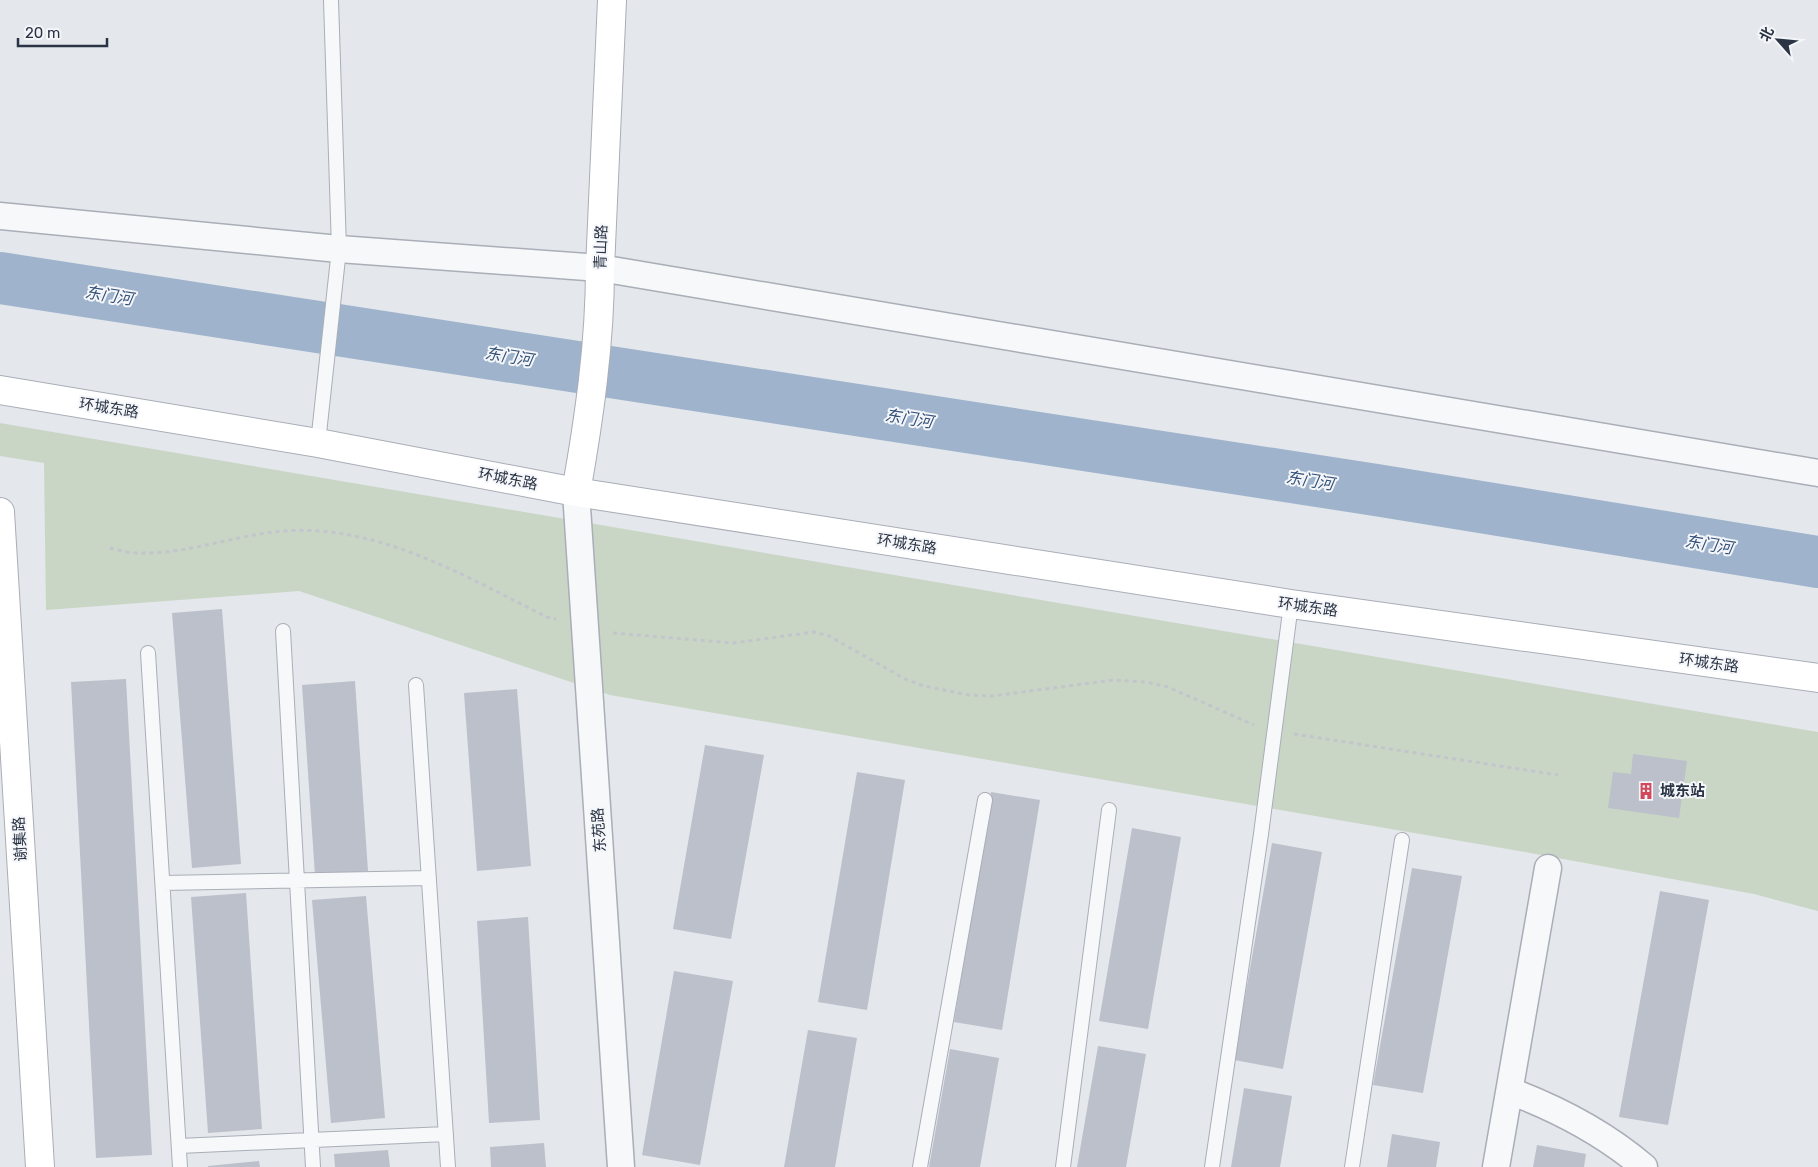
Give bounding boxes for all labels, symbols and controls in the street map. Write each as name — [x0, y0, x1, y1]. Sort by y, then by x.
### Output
scale bar — [18, 15, 106, 47]
north arrow — [1753, 15, 1803, 65]
text: 20 m — [25, 24, 60, 42]
text: 北 — [1756, 24, 1778, 44]
street label: 青山路 — [591, 224, 611, 270]
water label: 东门河 — [84, 282, 137, 309]
water label: 东门河 — [484, 343, 537, 370]
street label: 环城东路 — [78, 394, 140, 422]
water label: 东门河 — [884, 405, 937, 432]
street label: 环城东路 — [477, 464, 539, 494]
water label: 东门河 — [1285, 467, 1338, 494]
street label: 环城东路 — [876, 530, 938, 558]
water label: 东门河 — [1684, 531, 1737, 558]
street label: 环城东路 — [1277, 594, 1339, 620]
street label: 环城东路 — [1678, 650, 1740, 676]
building icon: 城东站 — [1636, 781, 1656, 801]
place label: 城东站 — [1660, 782, 1705, 800]
street label: 东苑路 — [588, 807, 610, 853]
street label: 谢集路 — [10, 816, 30, 862]

